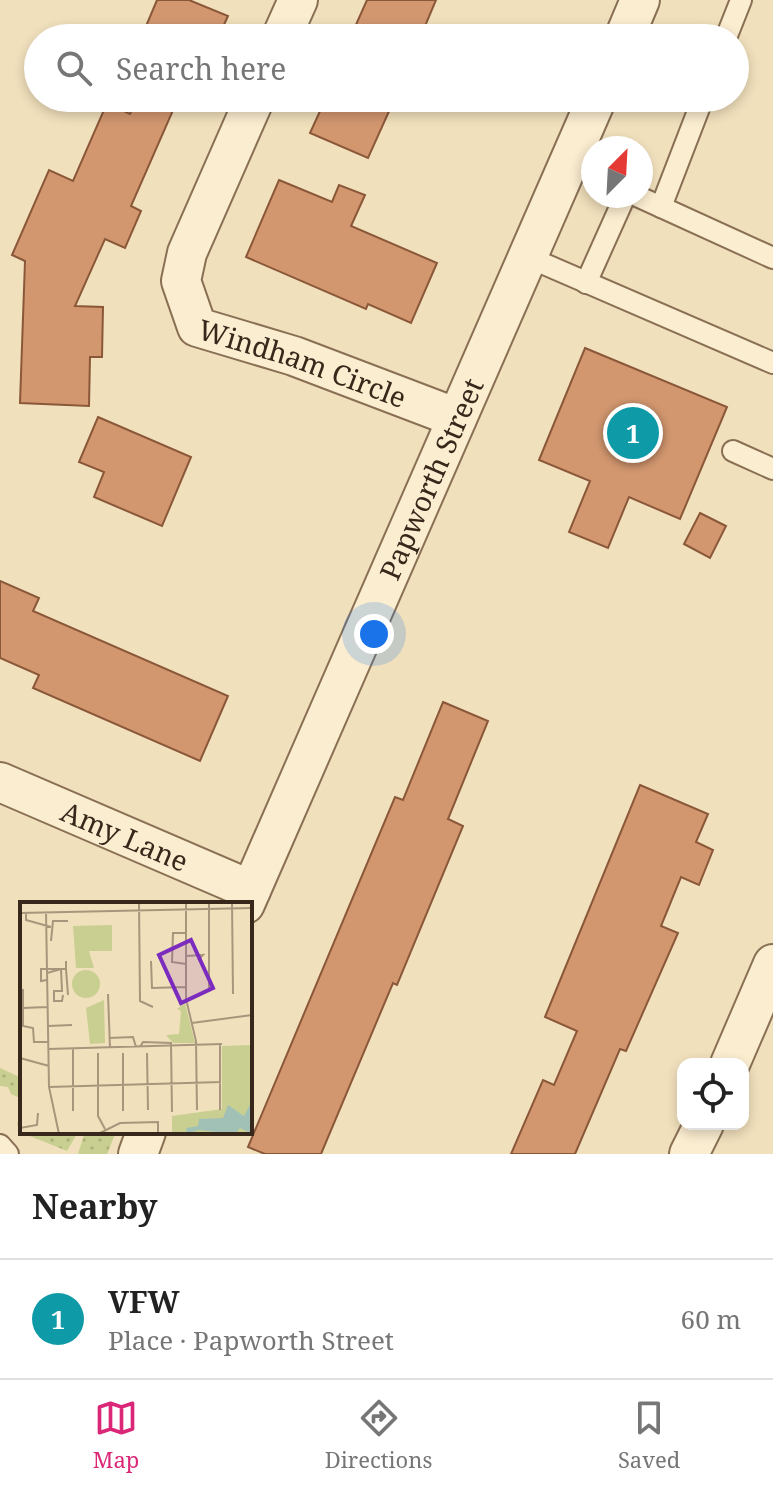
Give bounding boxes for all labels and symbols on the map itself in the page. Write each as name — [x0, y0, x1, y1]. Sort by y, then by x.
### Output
north arrow — [581, 136, 653, 208]
street label: Windham Circle — [194, 310, 412, 416]
street label: Papworth Street — [370, 372, 491, 586]
pin: 1 — [607, 403, 659, 463]
your location — [354, 614, 394, 654]
street label: Amy Lane — [55, 792, 194, 880]
inset map — [20, 902, 252, 1134]

